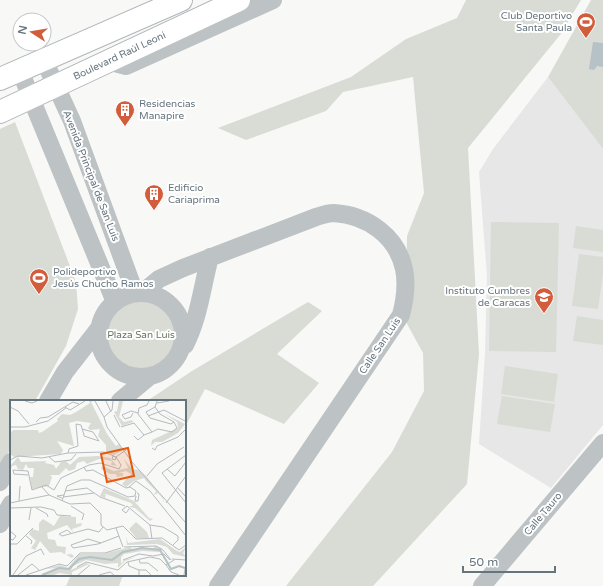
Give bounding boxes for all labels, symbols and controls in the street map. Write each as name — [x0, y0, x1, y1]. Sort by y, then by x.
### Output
place label: Club Deportivo Santa Paula — [501, 10, 572, 34]
sports icon: Club Deportivo Santa Paula — [575, 11, 597, 39]
north arrow — [12, 12, 52, 52]
text: N — [15, 24, 30, 36]
street label: Boulevard Raúl Leoni — [71, 29, 168, 83]
place label: Residencias Manapire — [139, 98, 196, 122]
building icon: Residencias Manapire — [114, 99, 136, 127]
street label: Avenida Principal de San Luis — [60, 109, 122, 243]
place label: Edificio Cariaprima — [168, 182, 220, 206]
building icon: Edificio Cariaprima — [143, 183, 165, 211]
place label: Polideportivo Jesús Chucho Ramos — [53, 266, 154, 290]
sports icon: Polideportivo Jesús Chucho Ramos — [28, 267, 50, 295]
place label: Instituto Cumbres de Caracas — [445, 285, 530, 309]
school or university icon: Instituto Cumbres de Caracas — [533, 286, 555, 314]
street label: Calle San Luis — [357, 315, 403, 376]
park label: Plaza San Luis — [107, 329, 175, 341]
inset map — [10, 400, 186, 576]
street label: Calle Tauro — [522, 490, 564, 538]
scale bar — [463, 548, 555, 574]
text: 50 m — [469, 555, 498, 569]

